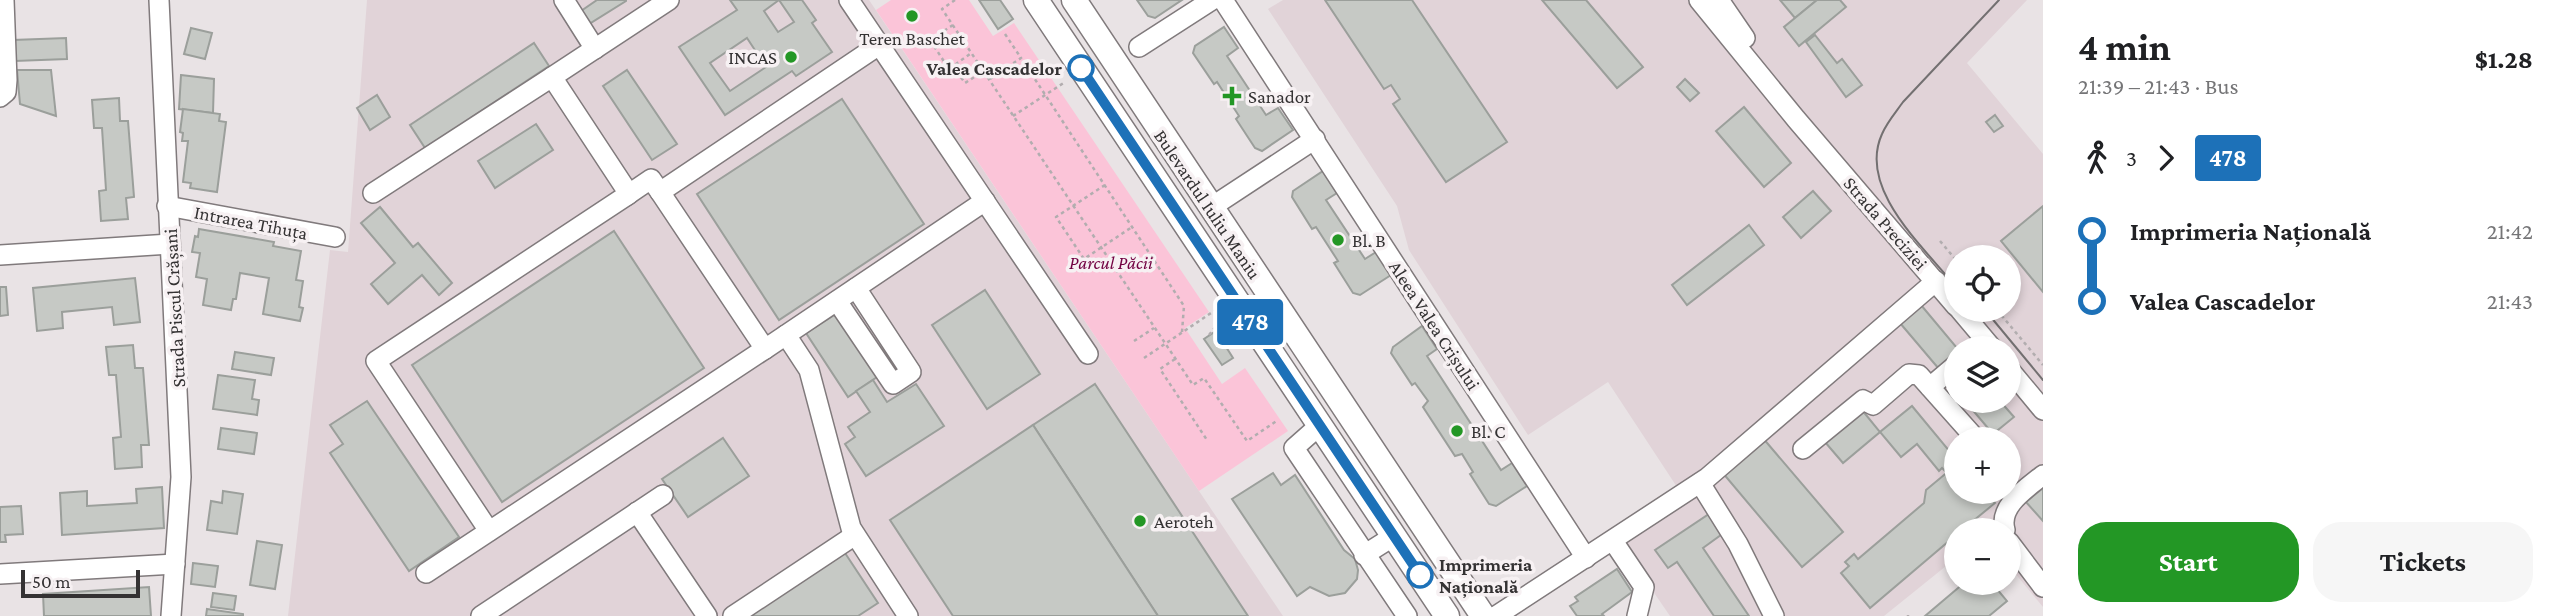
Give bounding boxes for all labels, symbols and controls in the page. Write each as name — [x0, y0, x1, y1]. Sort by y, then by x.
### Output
marker: Teren Baschet — [904, 8, 920, 24]
text: 4 min — [2078, 26, 2171, 68]
place label: Teren Baschet — [859, 28, 966, 49]
text: $1.28 — [2475, 45, 2533, 74]
place label: INCAS — [728, 47, 777, 68]
marker: INCAS — [783, 49, 799, 65]
marker: Valea Cascadelor — [1068, 55, 1094, 81]
place label: Valea Cascadelor — [926, 58, 1062, 79]
text: 21:39 – 21:43 · Bus — [2078, 73, 2238, 99]
marker: Sanador — [1222, 86, 1242, 106]
place label: Sanador — [1248, 86, 1311, 107]
street label: Bulevardul Iuliu Maniu — [1150, 126, 1265, 283]
icon: walk — [2078, 139, 2116, 177]
icon: forward — [2147, 139, 2185, 177]
text: 478 — [2209, 144, 2247, 171]
text: 3 — [2126, 145, 2137, 171]
street label: Strada Preciziei — [1840, 173, 1932, 274]
street label: Intrarea Tihuța — [192, 201, 310, 246]
text: Imprimeria Națională — [2130, 217, 2371, 246]
text: 21:42 — [2487, 218, 2533, 244]
street label: Strada Piscul Crășani — [160, 228, 191, 388]
place label: Bl. B — [1352, 230, 1386, 251]
marker: Bl. B — [1330, 232, 1346, 248]
map controls — [1944, 245, 2021, 595]
button: locate — [1944, 245, 2021, 322]
park label: Parcul Păcii — [1069, 252, 1154, 273]
street label: Aleea Valea Crișului — [1383, 257, 1484, 395]
text: Valea Cascadelor — [2130, 287, 2315, 316]
text: 21:43 — [2487, 288, 2533, 314]
line badge: 478 — [1210, 299, 1290, 345]
text: 478 — [1231, 308, 1269, 335]
button: layers — [1944, 336, 2021, 413]
place label: Bl. C — [1471, 421, 1506, 442]
marker: Bl. C — [1449, 423, 1465, 439]
button: + — [1944, 427, 2021, 504]
place label: Aeroteh — [1154, 511, 1214, 532]
marker: Aeroteh — [1132, 513, 1148, 529]
button: − — [1944, 518, 2021, 595]
button: Start — [2078, 522, 2299, 602]
button: Tickets — [2313, 522, 2533, 602]
place label: Imprimeria Națională — [1439, 554, 1533, 598]
marker: Imprimeria Națională — [1407, 562, 1433, 588]
scale bar — [21, 567, 140, 599]
text: 50 m — [32, 571, 71, 592]

